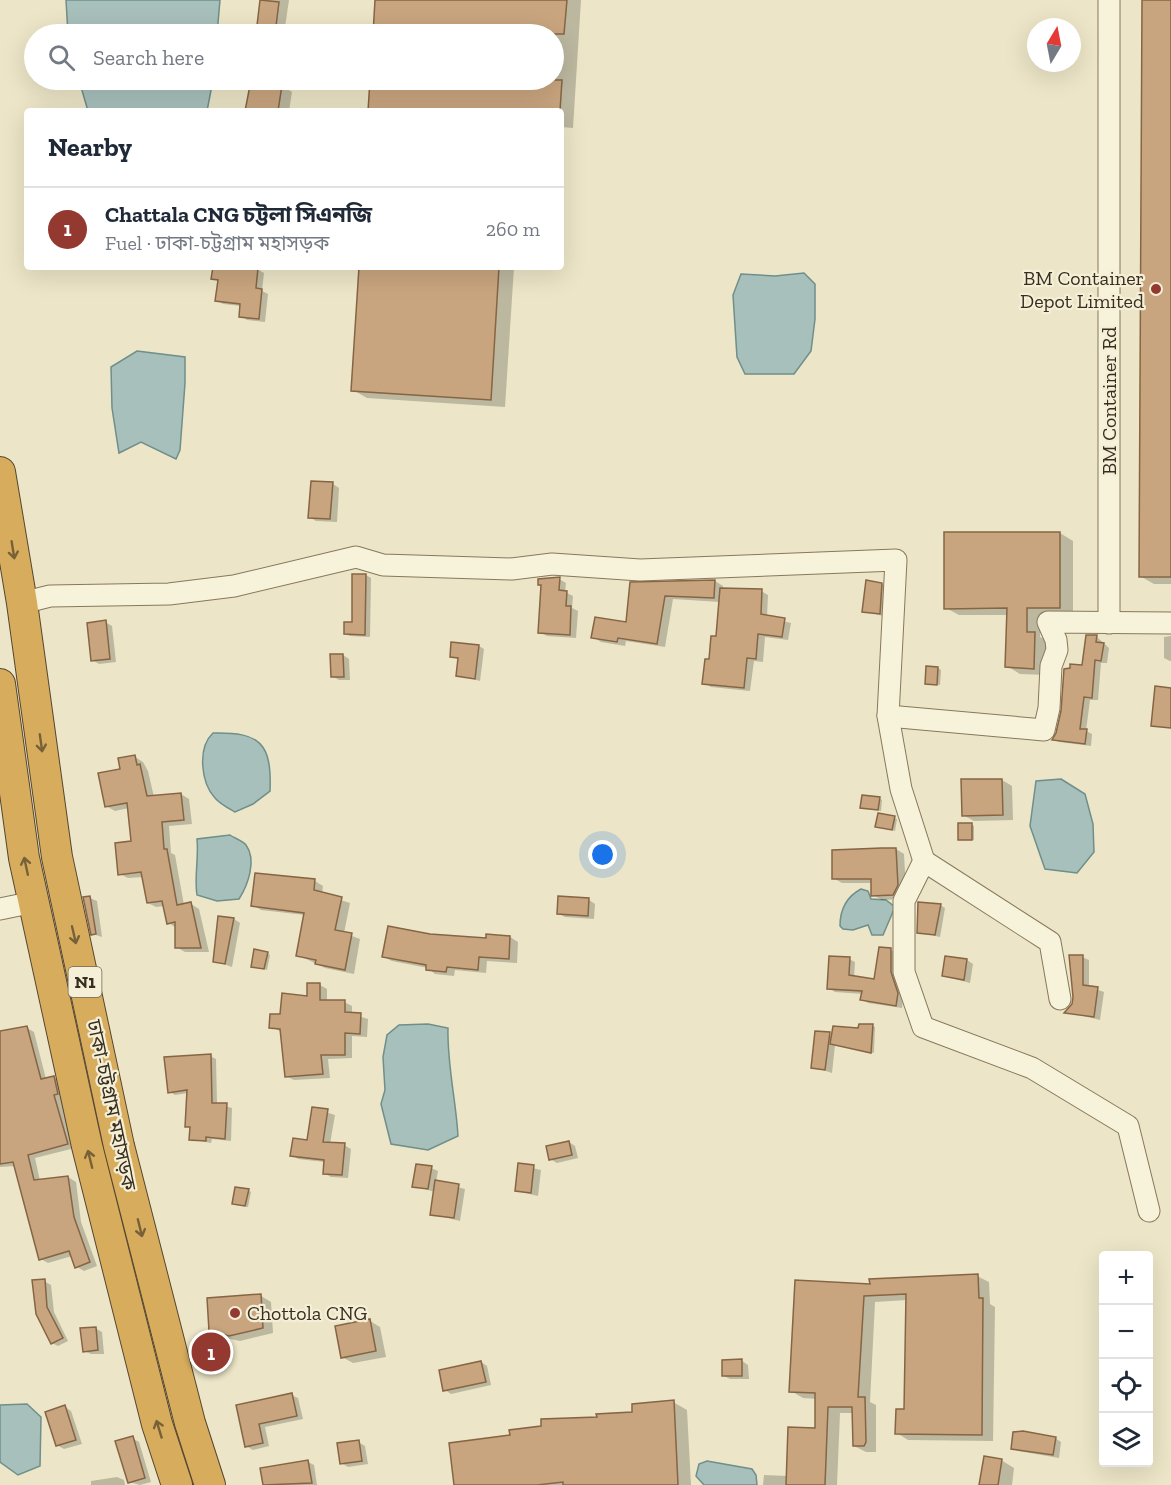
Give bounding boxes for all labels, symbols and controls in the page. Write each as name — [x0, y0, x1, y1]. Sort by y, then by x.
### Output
north arrow — [1027, 18, 1081, 72]
search box — [24, 24, 564, 90]
icon: search — [45, 41, 78, 74]
text: Search here — [93, 44, 204, 71]
text: Nearby — [48, 131, 132, 163]
text: Chattala CNG চট্টলা সিএনজি — [105, 201, 372, 228]
text: 1 — [63, 217, 72, 241]
text: 260 m — [486, 217, 540, 241]
text: Fuel · ঢাকা-চট্টগ্রাম মহাসড়ক — [105, 231, 329, 255]
place label: BM Container Depot Limited — [1020, 266, 1144, 313]
marker: BM Container Depot Limited — [1149, 282, 1163, 296]
street label: BM Container Rd — [1097, 327, 1121, 475]
one-way arrow — [8, 540, 19, 559]
one-way arrow — [36, 733, 47, 752]
your location — [588, 840, 617, 869]
one-way arrow — [20, 857, 31, 876]
one-way arrow — [69, 925, 81, 944]
road number: N1 — [68, 967, 101, 997]
street label: ঢাকা-চট্টগ্রাম মহাসড়ক — [82, 1017, 142, 1193]
one-way arrow — [83, 1150, 95, 1169]
one-way arrow — [134, 1218, 146, 1237]
map controls — [1099, 1251, 1153, 1467]
button: + — [1099, 1251, 1153, 1305]
place label: Chottola CNG — [247, 1301, 367, 1325]
button: − — [1099, 1305, 1153, 1359]
marker: Chottola CNG — [228, 1306, 242, 1320]
pin: 1 — [192, 1330, 230, 1374]
button: locate — [1099, 1359, 1153, 1413]
button: layers — [1099, 1413, 1153, 1467]
one-way arrow — [153, 1420, 164, 1439]

